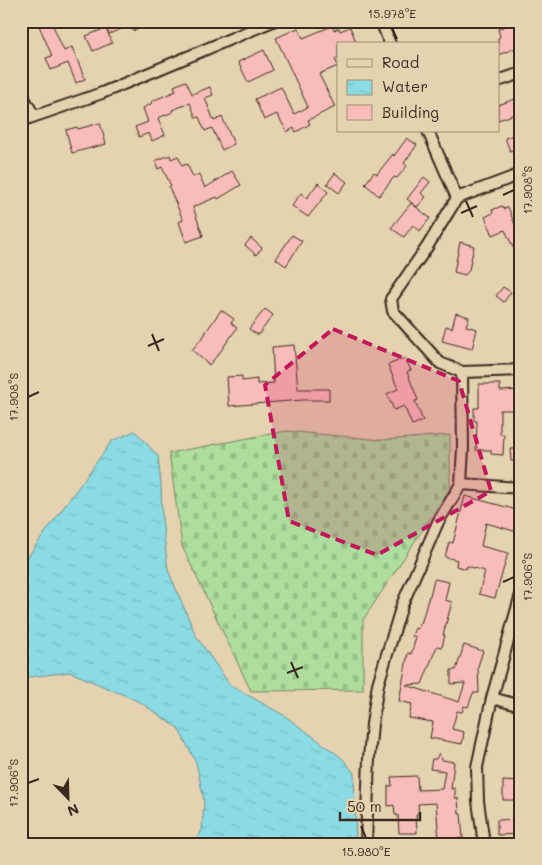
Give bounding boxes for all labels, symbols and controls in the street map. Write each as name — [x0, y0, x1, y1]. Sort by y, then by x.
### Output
text: 15.978°E — [368, 5, 416, 21]
legend — [337, 42, 500, 132]
text: Road — [382, 52, 419, 72]
text: Water — [382, 76, 428, 96]
text: Building — [382, 102, 439, 122]
text: 17.908°S — [519, 165, 535, 214]
text: 17.908°S — [5, 372, 21, 421]
text: 17.906°S — [519, 552, 535, 601]
text: 17.906°S — [5, 758, 21, 807]
north arrow — [42, 772, 92, 822]
scale bar — [340, 790, 420, 822]
text: 50 m — [347, 796, 382, 816]
text: N — [65, 800, 82, 821]
text: 15.980°E — [341, 843, 391, 859]

